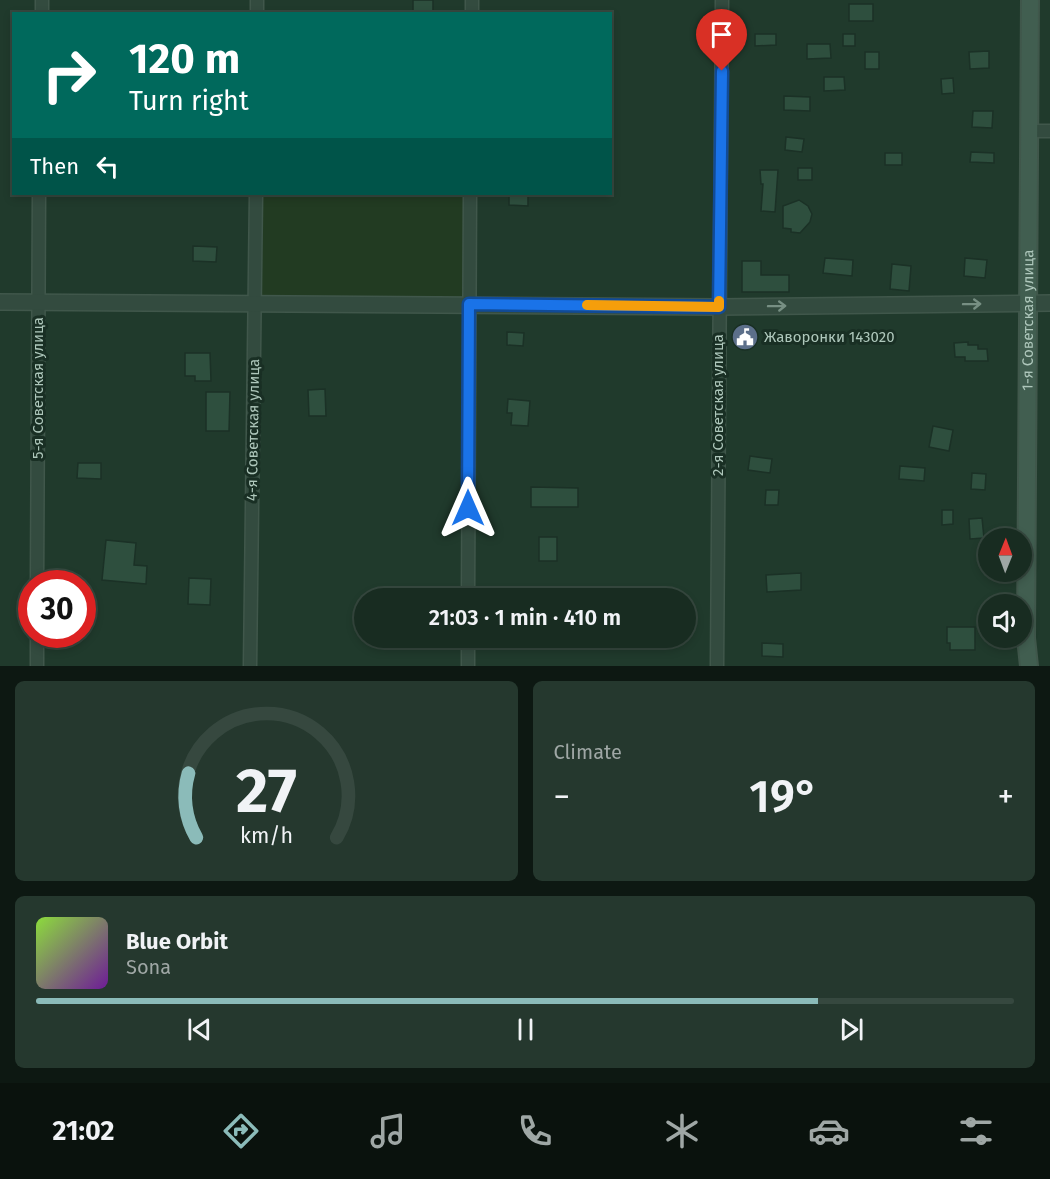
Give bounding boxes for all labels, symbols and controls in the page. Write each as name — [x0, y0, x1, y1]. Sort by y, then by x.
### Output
pin — [696, 9, 747, 71]
icon: arrive — [705, 18, 738, 51]
text: 120 m — [129, 34, 240, 84]
icon: right — [30, 36, 108, 114]
text: Turn right — [129, 85, 249, 117]
icon: left — [91, 150, 124, 183]
text: Then — [30, 153, 79, 180]
street label: 1-я Советская улица — [1019, 250, 1037, 391]
one-way arrow — [962, 298, 982, 310]
one-way arrow — [767, 300, 787, 312]
street label: 5-я Советская улица — [29, 317, 47, 459]
public building icon: Жаворонки 143020 — [730, 322, 760, 352]
place label: Жаворонки 143020 — [764, 328, 895, 346]
street label: 2-я Советская улица — [709, 334, 727, 476]
street label: 4-я Советская улица — [243, 359, 263, 501]
position arrow — [436, 476, 500, 540]
north arrow — [978, 528, 1032, 582]
map controls — [978, 528, 1032, 648]
speed limit sign: 30 — [18, 570, 96, 648]
button: sound — [978, 594, 1032, 648]
text: 21:03 · 1 min · 410 m — [429, 604, 621, 631]
text: Climate — [554, 740, 622, 764]
text: 27 — [236, 754, 297, 829]
text: 19° — [749, 770, 818, 824]
text: − — [554, 777, 570, 817]
text: + — [998, 777, 1014, 817]
text: km/h — [240, 823, 293, 849]
text: Blue Orbit — [126, 928, 228, 955]
text: Sona — [126, 955, 171, 979]
icon: previous — [183, 1013, 216, 1046]
icon: pause — [509, 1013, 542, 1046]
icon: next — [835, 1013, 868, 1046]
icon: directions — [220, 1110, 262, 1152]
icon: music — [367, 1110, 409, 1152]
icon: phone — [514, 1110, 556, 1152]
icon: climate — [661, 1110, 703, 1152]
icon: car — [808, 1110, 850, 1152]
icon: filters — [955, 1110, 997, 1152]
text: 21:02 — [53, 1115, 114, 1147]

